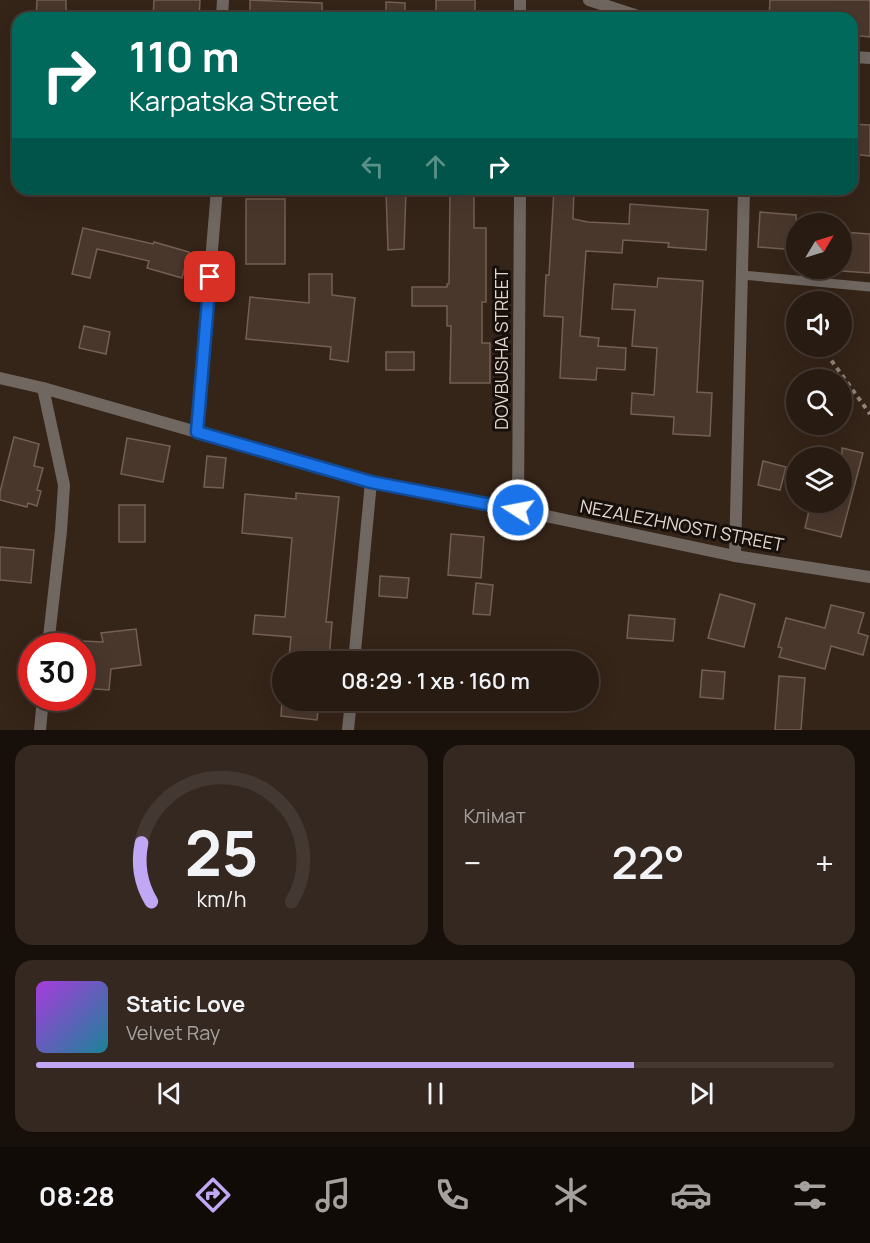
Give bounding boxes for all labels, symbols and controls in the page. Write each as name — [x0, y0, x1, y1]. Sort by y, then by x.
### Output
text: 110 m — [129, 27, 240, 85]
icon: right — [30, 36, 108, 114]
text: Karpatska Street — [129, 82, 339, 119]
icon: left — [356, 150, 389, 183]
icon: ahead — [419, 150, 452, 183]
icon: right — [482, 150, 515, 183]
north arrow — [786, 213, 852, 279]
map controls — [786, 213, 852, 513]
pin — [184, 251, 235, 302]
icon: arrive — [193, 260, 226, 293]
street label: DOVBUSHA STREET — [489, 268, 513, 430]
button: sound — [786, 291, 852, 357]
button: search — [786, 369, 852, 435]
button: layers — [786, 447, 852, 513]
position arrow — [486, 478, 550, 542]
street label: NEZALEZHNOSTI STREET — [578, 493, 786, 557]
speed limit sign: 30 — [18, 633, 96, 711]
text: 08:29 · 1 хв · 160 m — [341, 666, 530, 696]
text: Клімат — [464, 802, 526, 829]
text: 25 — [184, 809, 258, 895]
text: 22° — [612, 831, 685, 893]
text: − — [464, 840, 481, 885]
text: + — [815, 840, 834, 885]
text: km/h — [196, 884, 246, 913]
text: Static Love — [126, 989, 245, 1019]
text: Velvet Ray — [126, 1019, 220, 1046]
icon: previous — [153, 1077, 186, 1110]
icon: pause — [419, 1077, 452, 1110]
icon: next — [685, 1077, 718, 1110]
icon: directions — [192, 1174, 234, 1216]
icon: music — [312, 1174, 354, 1216]
icon: phone — [431, 1174, 473, 1216]
icon: climate — [550, 1174, 592, 1216]
icon: car — [670, 1174, 712, 1216]
icon: filters — [789, 1174, 831, 1216]
text: 08:28 — [39, 1177, 115, 1214]

